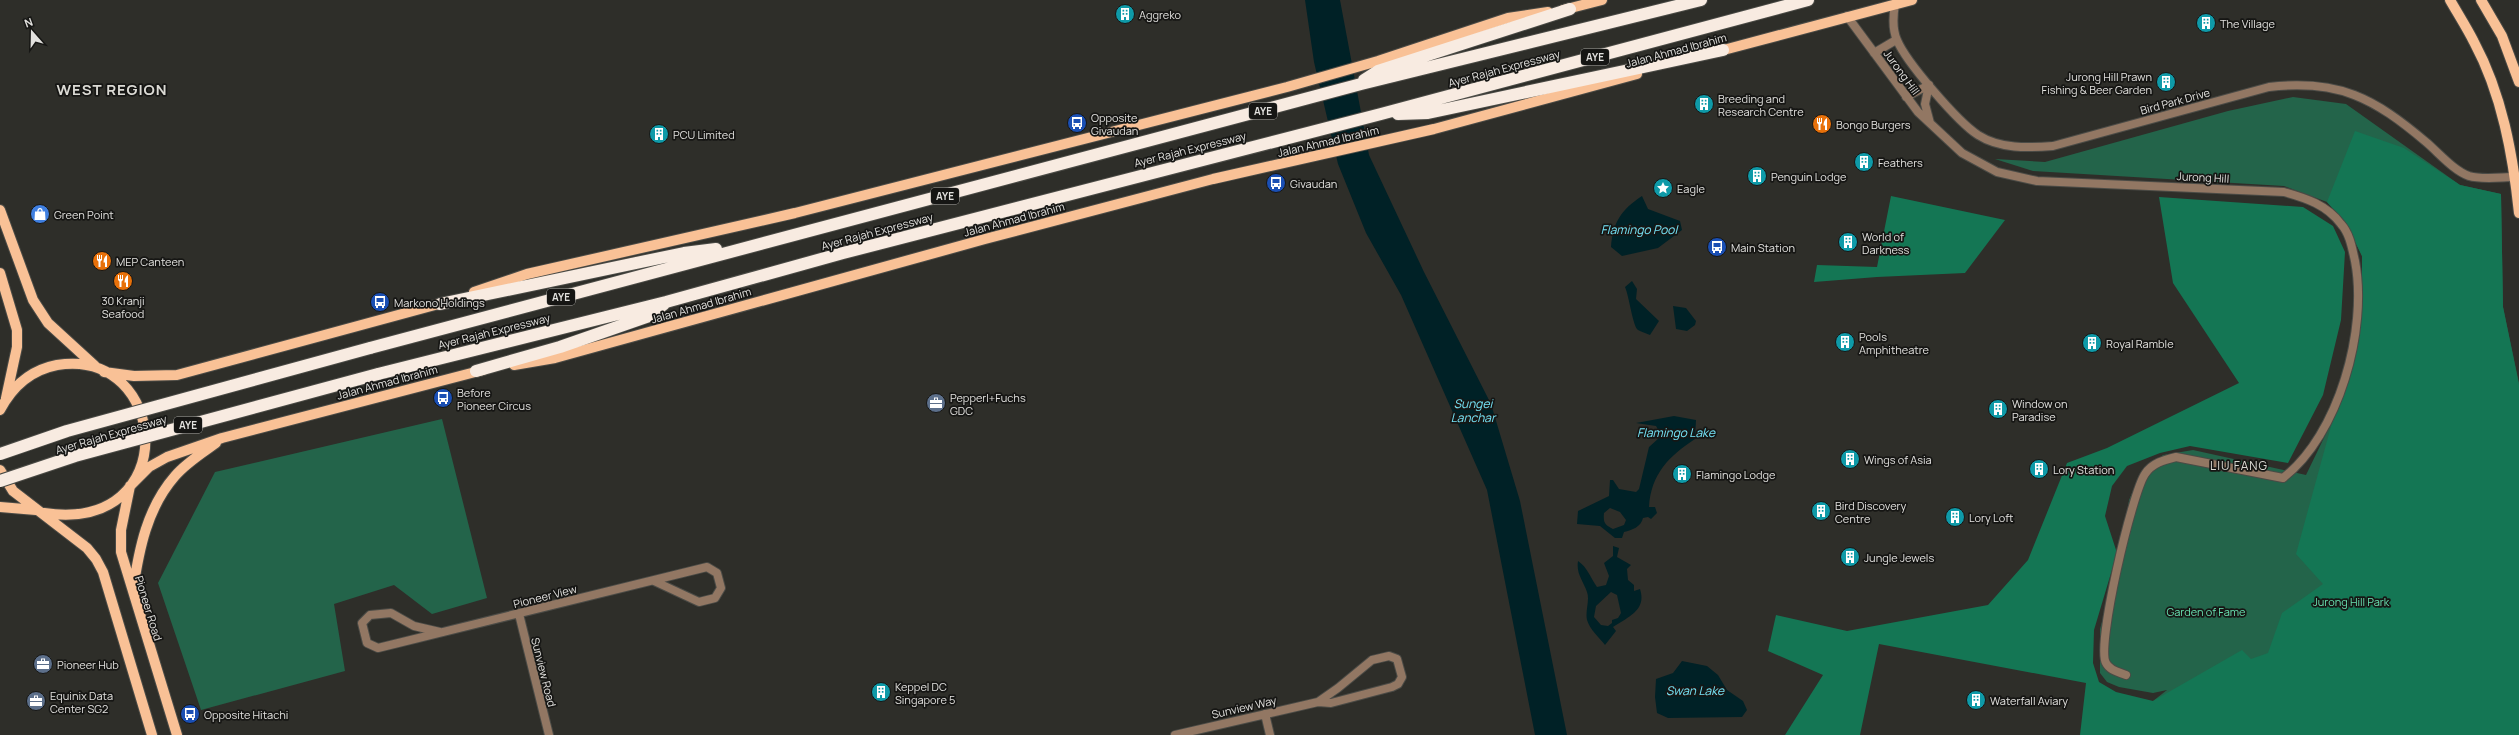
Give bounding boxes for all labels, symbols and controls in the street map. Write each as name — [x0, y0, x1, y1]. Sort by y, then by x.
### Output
building icon: Aggreko — [1114, 3, 1136, 25]
place label: Aggreko — [1139, 7, 1182, 22]
north arrow — [12, 12, 52, 52]
building icon: The Village — [2195, 12, 2217, 34]
text: N — [22, 14, 35, 31]
place label: The Village — [2220, 16, 2275, 31]
street label: Jalan Ahmad Ibrahim — [1624, 29, 1728, 71]
street label: Ayer Rajah Expressway — [1446, 46, 1562, 90]
street label: Jurong Hill — [1881, 46, 1923, 98]
road number: AYE — [1581, 49, 1609, 65]
place label: Jurong Hill Prawn Fishing & Beer Garden — [2042, 69, 2152, 97]
building icon: Jurong Hill Prawn Fishing & Beer Garden — [2155, 71, 2177, 93]
district label: WEST REGION — [56, 79, 168, 100]
street label: Bird Park Drive — [2138, 84, 2212, 118]
place label: Breeding and Research Centre — [1718, 91, 1804, 119]
building icon: Breeding and Research Centre — [1693, 93, 1715, 115]
road number: AYE — [1249, 103, 1277, 119]
place label: Opposite Givaudan — [1091, 110, 1138, 138]
bus stop icon: Opposite Givaudan — [1066, 112, 1088, 134]
restaurant icon: Bongo Burgers — [1811, 113, 1833, 135]
place label: Bongo Burgers — [1836, 117, 1911, 132]
street label: Jalan Ahmad Ibrahim — [1276, 122, 1380, 160]
building icon: PCU Limited — [648, 123, 670, 145]
place label: PCU Limited — [673, 127, 735, 142]
street label: Ayer Rajah Expressway — [1132, 128, 1248, 170]
building icon: Feathers — [1853, 151, 1875, 173]
place label: Feathers — [1878, 155, 1923, 170]
building icon: Penguin Lodge — [1746, 165, 1768, 187]
street label: Jurong Hill — [2176, 168, 2230, 186]
place label: Penguin Lodge — [1771, 169, 1847, 184]
bus stop icon: Givaudan — [1265, 172, 1287, 194]
place label: Givaudan — [1290, 176, 1337, 191]
place icon: Eagle — [1652, 177, 1674, 199]
place label: Eagle — [1677, 181, 1705, 196]
road number: AYE — [931, 188, 959, 204]
street label: Jalan Ahmad Ibrahim — [962, 198, 1066, 240]
shop icon: Green Point — [29, 203, 51, 225]
place label: Green Point — [54, 207, 114, 222]
street label: Ayer Rajah Expressway — [819, 209, 935, 253]
water label: Flamingo Pool — [1601, 221, 1679, 238]
place label: World of Darkness — [1862, 229, 1910, 257]
building icon: World of Darkness — [1837, 231, 1859, 253]
bus stop icon: Main Station — [1706, 236, 1728, 258]
place label: Main Station — [1731, 240, 1795, 255]
restaurant icon: MEP Canteen — [91, 250, 113, 272]
place label: MEP Canteen — [116, 254, 184, 269]
restaurant icon: 30 Kranji Seafood — [112, 270, 134, 292]
street label: Jalan Ahmad Ibrahim — [649, 284, 753, 326]
road number: AYE — [547, 289, 575, 305]
bus stop icon: Markono Holdings — [369, 291, 391, 313]
place label: 30 Kranji Seafood — [101, 293, 145, 321]
place label: Markono Holdings — [394, 295, 485, 310]
street label: Ayer Rajah Expressway — [436, 310, 552, 352]
place label: Pools Amphitheatre — [1859, 329, 1930, 357]
building icon: Pools Amphitheatre — [1834, 331, 1856, 353]
building icon: Royal Ramble — [2081, 332, 2103, 354]
place label: Royal Ramble — [2106, 336, 2174, 351]
street label: Jalan Ahmad Ibrahim — [335, 361, 439, 403]
place label: Before Pioneer Circus — [457, 385, 531, 413]
bus stop icon: Before Pioneer Circus — [432, 387, 454, 409]
place label: Pepperl+Fuchs GDC — [950, 390, 1026, 418]
office icon: Pepperl+Fuchs GDC — [925, 392, 947, 414]
water label: Sungei Lanchar — [1451, 395, 1497, 426]
place label: Window on Paradise — [2012, 396, 2068, 424]
building icon: Window on Paradise — [1987, 398, 2009, 420]
street label: Ayer Rajah Expressway — [54, 411, 169, 457]
road number: AYE — [174, 417, 202, 433]
water label: Flamingo Lake — [1637, 424, 1716, 441]
building icon: Wings of Asia — [1839, 448, 1861, 470]
place label: Wings of Asia — [1864, 452, 1932, 467]
district label: LIU FANG — [2210, 457, 2268, 474]
building icon: Lory Station — [2028, 458, 2050, 480]
place label: Lory Station — [2053, 462, 2114, 477]
building icon: Flamingo Lodge — [1671, 463, 1693, 485]
place label: Flamingo Lodge — [1696, 467, 1776, 482]
place label: Bird Discovery Centre — [1835, 498, 1907, 526]
building icon: Bird Discovery Centre — [1810, 500, 1832, 522]
building icon: Lory Loft — [1944, 506, 1966, 528]
place label: Lory Loft — [1969, 510, 2013, 525]
building icon: Jungle Jewels — [1839, 546, 1861, 568]
place label: Jungle Jewels — [1864, 550, 1934, 565]
street label: Pioneer Road — [132, 574, 166, 642]
street label: Pioneer View — [512, 581, 579, 611]
park label: Jurong Hill Park — [2313, 594, 2390, 609]
park label: Garden of Fame — [2167, 604, 2246, 619]
street label: Sunview Road — [528, 636, 560, 708]
office icon: Pioneer Hub — [32, 653, 54, 675]
place label: Pioneer Hub — [57, 657, 119, 672]
place label: Keppel DC Singapore 5 — [895, 679, 955, 707]
building icon: Keppel DC Singapore 5 — [870, 681, 892, 703]
water label: Swan Lake — [1666, 682, 1725, 699]
place label: Equinix Data Center SG2 — [50, 688, 113, 716]
building icon: Waterfall Aviary — [1965, 689, 1987, 711]
office icon: Equinix Data Center SG2 — [25, 690, 47, 712]
street label: Sunview Way — [1210, 692, 1278, 722]
place label: Waterfall Aviary — [1990, 693, 2068, 708]
bus stop icon: Opposite Hitachi — [179, 703, 201, 725]
place label: Opposite Hitachi — [204, 707, 288, 722]

